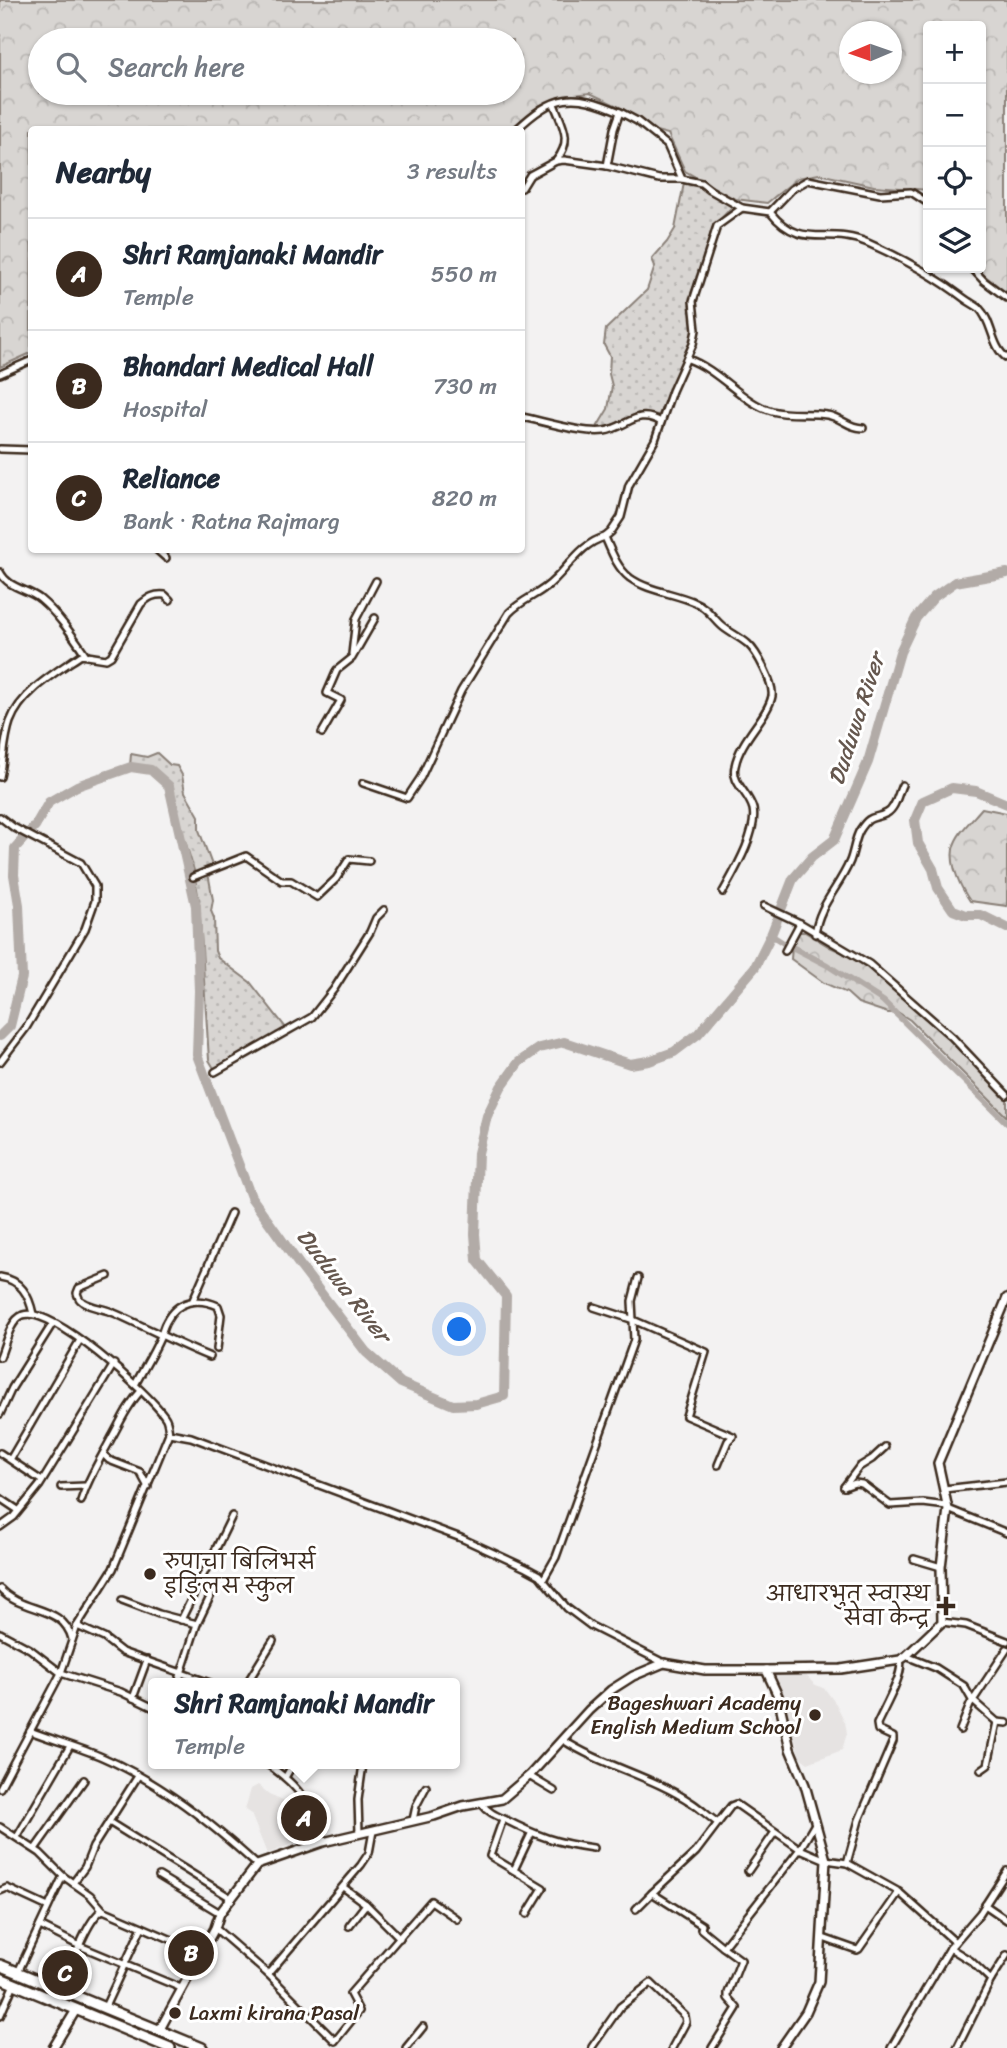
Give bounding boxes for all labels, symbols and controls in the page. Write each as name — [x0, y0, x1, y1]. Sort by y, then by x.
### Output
north arrow — [839, 21, 902, 84]
map controls — [923, 21, 986, 273]
button: + — [923, 21, 986, 84]
search box — [28, 28, 525, 105]
text: Search here — [108, 44, 245, 90]
icon: search — [52, 48, 90, 86]
button: − — [923, 84, 986, 147]
text: Nearby — [56, 145, 151, 199]
button: locate — [923, 147, 986, 210]
text: 3 results — [407, 151, 497, 192]
button: layers — [923, 210, 986, 273]
text: Shri Ramjanaki Mandir — [123, 231, 382, 277]
text: A — [71, 254, 87, 295]
text: 550 m — [431, 254, 497, 295]
text: Temple — [123, 277, 194, 318]
text: Bhandari Medical Hall — [123, 343, 373, 389]
text: B — [72, 366, 86, 407]
text: 730 m — [433, 366, 497, 407]
text: Hospital — [123, 389, 207, 430]
text: Reliance — [123, 455, 220, 501]
text: C — [72, 478, 86, 519]
text: 820 m — [432, 478, 497, 519]
text: Bank · Ratna Rajmarg — [123, 501, 340, 542]
water label: Duduwa River — [816, 644, 898, 790]
water label: Duduwa River — [286, 1219, 404, 1355]
your location — [442, 1312, 476, 1346]
place label: रुपाचा बिलिभर्स इङ्लिस स्कुल — [163, 1543, 317, 1605]
marker: रुपाचा बिलिभर्स इङ्लिस स्कुल — [142, 1566, 158, 1582]
place label: आधारभुत स्वास्थ सेवा केन्द्र — [765, 1575, 931, 1637]
marker: आधारभुत स्वास्थ सेवा केन्द्र — [936, 1596, 956, 1616]
popup — [148, 1678, 460, 1769]
text: Shri Ramjanaki Mandir — [174, 1680, 434, 1726]
place label: Bageshwari Academy English Medium School — [590, 1684, 802, 1746]
marker: Bageshwari Academy English Medium School — [807, 1707, 823, 1723]
text: Temple — [174, 1726, 245, 1767]
pin: A — [281, 1792, 327, 1844]
pin: B — [168, 1927, 214, 1979]
pin: C — [42, 1947, 88, 1999]
place label: Laxmi kirana Pasal — [189, 1994, 360, 2032]
marker: Laxmi kirana Pasal — [167, 2005, 183, 2021]

